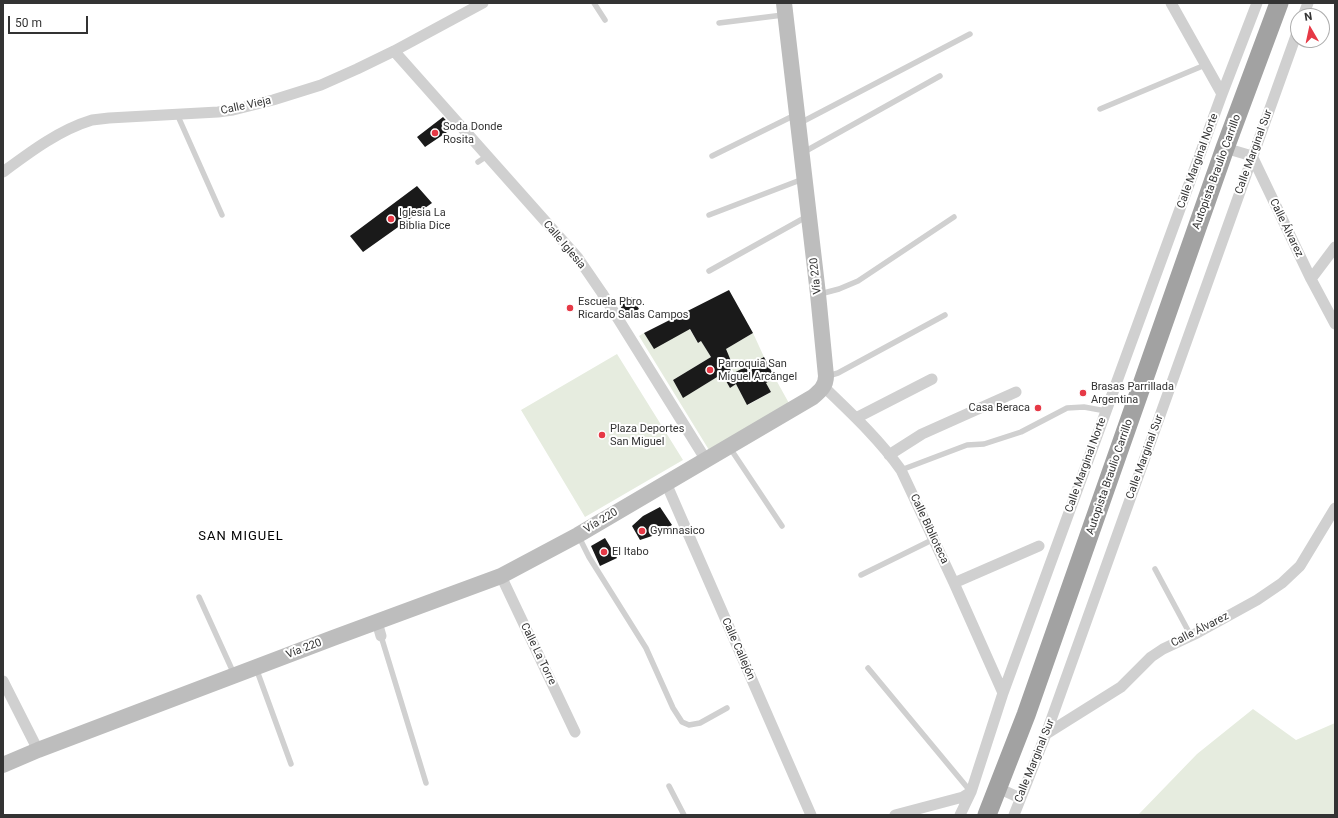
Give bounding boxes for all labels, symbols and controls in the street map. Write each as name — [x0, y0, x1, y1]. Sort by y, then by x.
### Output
scale bar — [10, 8, 90, 34]
north arrow — [1290, 8, 1330, 48]
text: N — [1303, 10, 1313, 24]
text: 50 m — [15, 16, 42, 30]
street label: Calle Vieja — [220, 94, 272, 118]
street label: Calle Marginal Sur — [1233, 108, 1275, 196]
street label: Calle Marginal Norte — [1175, 112, 1221, 210]
street label: Autopista Braulio Carrillo — [1190, 113, 1244, 231]
place label: Soda Donde Rosita — [443, 120, 502, 146]
marker: Soda Donde Rosita — [430, 128, 440, 138]
street label: Calle Álvarez — [1266, 197, 1306, 259]
place label: Iglesia La Biblia Dice — [399, 206, 450, 232]
marker: Iglesia La Biblia Dice — [386, 214, 396, 224]
street label: Calle Iglesia — [540, 218, 588, 272]
street label: Vía 220 — [808, 257, 824, 295]
place label: Escuela Pbro. Ricardo Salas Campos — [578, 295, 689, 321]
marker: Escuela Pbro. Ricardo Salas Campos — [565, 303, 575, 313]
place label: Parroquia San Miguel Arcángel — [718, 357, 797, 383]
marker: Parroquia San Miguel Arcángel — [705, 365, 715, 375]
place label: Brasas Parrillada Argentina — [1091, 380, 1174, 406]
marker: Brasas Parrillada Argentina — [1078, 388, 1088, 398]
place label: Casa Beraca — [969, 401, 1030, 415]
marker: Casa Beraca — [1033, 403, 1043, 413]
street label: Calle Marginal Sur — [1124, 413, 1166, 501]
street label: Calle Marginal Norte — [1063, 416, 1109, 514]
street label: Autopista Braulio Carrillo — [1084, 417, 1136, 537]
place label: Plaza Deportes San Miguel — [610, 422, 684, 448]
marker: Plaza Deportes San Miguel — [597, 430, 607, 440]
street label: Calle Biblioteca — [907, 492, 951, 566]
street label: Vía 220 — [582, 506, 620, 536]
place label: Gymnasico — [650, 524, 705, 538]
marker: Gymnasico — [637, 526, 647, 536]
district label: SAN MIGUEL — [198, 529, 284, 545]
place label: El Itabo — [612, 545, 649, 559]
marker: El Itabo — [599, 547, 609, 557]
street label: Calle Álvarez — [1169, 610, 1231, 650]
street label: Calle Callejón — [718, 616, 758, 682]
street label: Calle La Torre — [517, 621, 559, 687]
street label: Vía 220 — [284, 636, 324, 662]
street label: Calle Marginal Sur — [1012, 717, 1058, 805]

